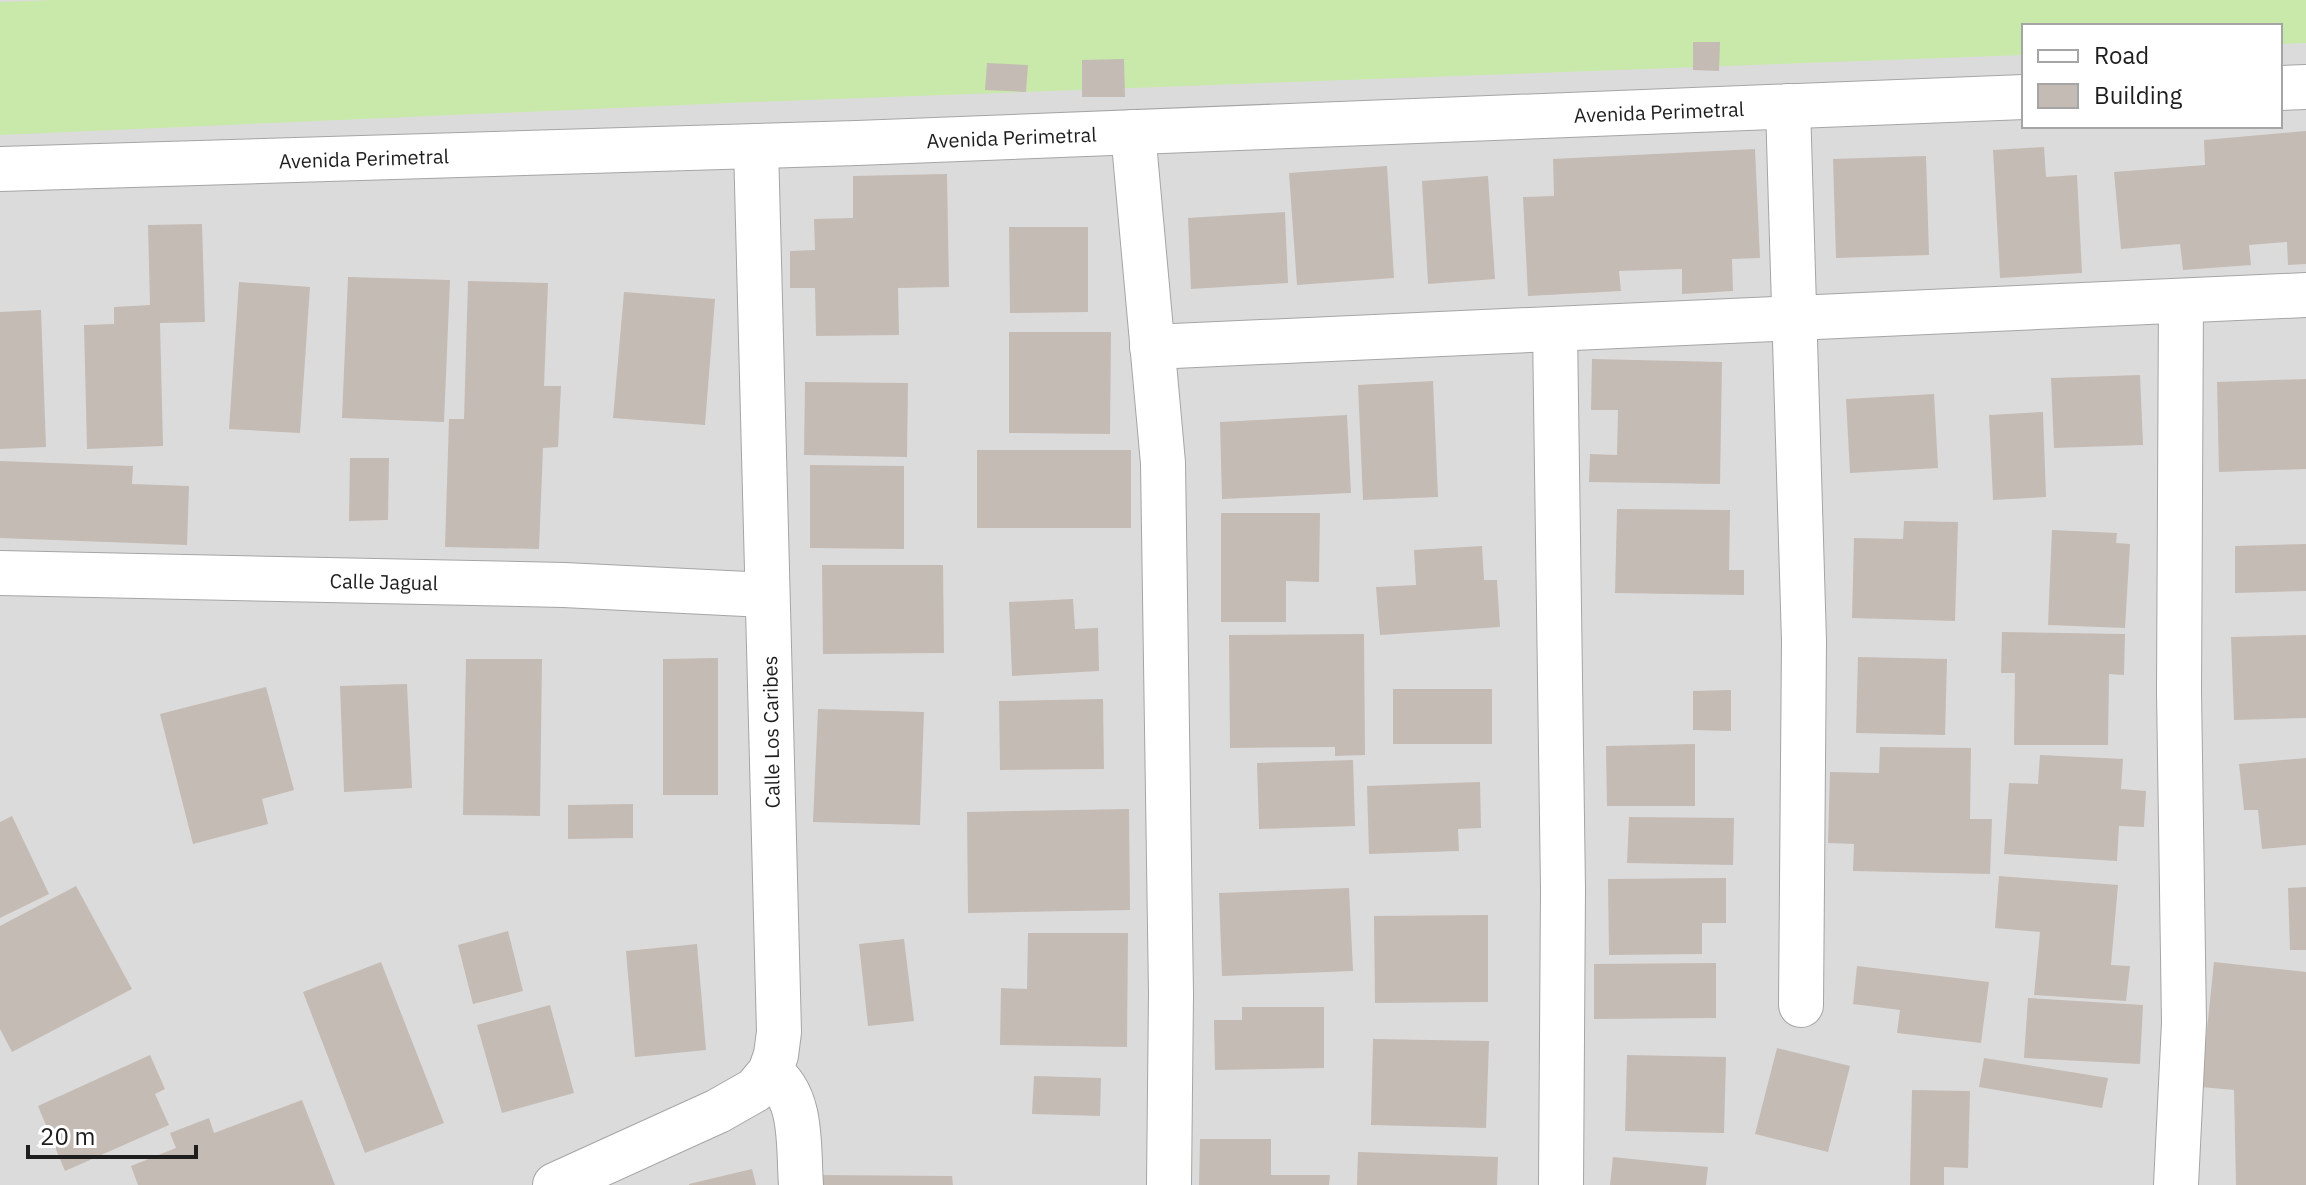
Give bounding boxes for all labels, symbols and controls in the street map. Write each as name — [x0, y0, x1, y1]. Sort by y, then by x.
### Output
legend — [2022, 24, 2282, 128]
text: Road — [2094, 39, 2149, 71]
text: Building — [2094, 79, 2182, 111]
street label: Avenida Perimetral — [1573, 95, 1745, 128]
street label: Avenida Perimetral — [926, 120, 1097, 154]
street label: Avenida Perimetral — [278, 142, 449, 174]
street label: Calle Jagual — [329, 567, 438, 596]
street label: Calle Los Caribes — [756, 655, 786, 809]
scale bar — [28, 1109, 196, 1159]
text: 20 m — [40, 1120, 95, 1152]

